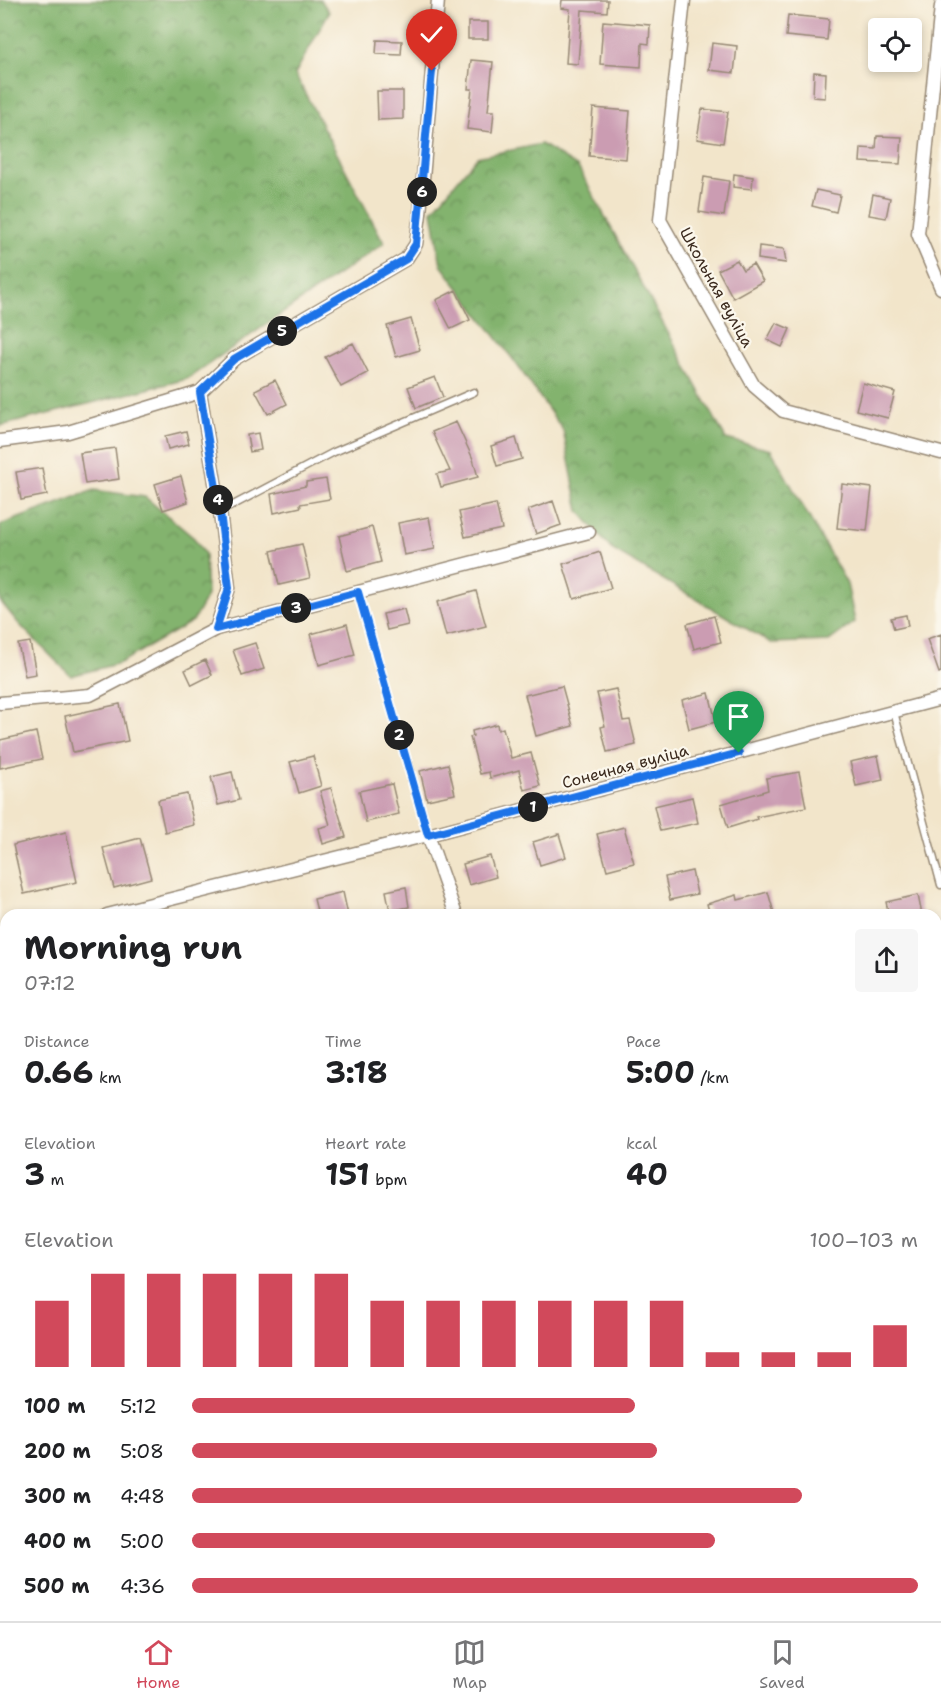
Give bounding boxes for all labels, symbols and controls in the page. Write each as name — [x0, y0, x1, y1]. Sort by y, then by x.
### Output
pin — [406, 9, 457, 71]
icon: check — [415, 18, 448, 51]
map controls — [868, 18, 922, 72]
button: locate — [868, 18, 922, 72]
pin: 6 — [407, 177, 437, 207]
text: 6 — [416, 181, 428, 202]
street label: Школьная вуліца — [675, 223, 758, 351]
pin: 5 — [267, 316, 297, 346]
text: 5 — [277, 320, 287, 341]
pin: 4 — [203, 485, 233, 515]
text: 4 — [212, 489, 224, 510]
pin: 3 — [281, 593, 311, 623]
text: 3 — [290, 597, 302, 618]
pin — [713, 691, 764, 753]
icon: arrive — [722, 700, 755, 733]
pin: 2 — [384, 720, 414, 750]
text: 2 — [393, 724, 405, 745]
street label: Сонечная вуліца — [560, 740, 691, 793]
pin: 1 — [518, 792, 548, 822]
text: 1 — [529, 796, 537, 817]
text: Morning run — [24, 925, 242, 970]
button: share — [855, 929, 918, 992]
text: 07:12 — [24, 970, 76, 996]
text: Distance — [24, 1031, 90, 1052]
text: Time — [325, 1031, 362, 1052]
text: Pace — [626, 1031, 661, 1052]
text: 0.66 — [24, 1052, 93, 1093]
text: 3:18 — [325, 1052, 388, 1093]
text: 5:00 — [626, 1052, 695, 1093]
text: km — [93, 1067, 122, 1088]
text: /km — [695, 1067, 729, 1088]
text: Elevation — [24, 1133, 96, 1154]
text: Heart rate — [325, 1133, 407, 1154]
text: kcal — [626, 1133, 657, 1154]
text: 3 — [24, 1154, 45, 1195]
text: 151 — [325, 1154, 370, 1195]
text: 40 — [626, 1154, 668, 1195]
text: m — [45, 1169, 64, 1190]
text: bpm — [370, 1169, 407, 1190]
text: Elevation — [24, 1227, 114, 1253]
text: 100–103 m — [809, 1227, 918, 1253]
text: 100 m — [24, 1393, 86, 1419]
text: 5:12 — [120, 1393, 157, 1419]
text: 200 m — [24, 1438, 91, 1464]
text: 5:08 — [120, 1438, 164, 1464]
text: 300 m — [24, 1483, 91, 1509]
text: 4:48 — [120, 1483, 165, 1509]
text: 400 m — [24, 1528, 91, 1554]
text: 5:00 — [120, 1528, 164, 1554]
text: 500 m — [24, 1573, 90, 1599]
text: 4:36 — [120, 1573, 165, 1599]
tab: Home — [136, 1636, 180, 1693]
tab: Map — [453, 1636, 487, 1693]
tab: Saved — [759, 1636, 805, 1693]

